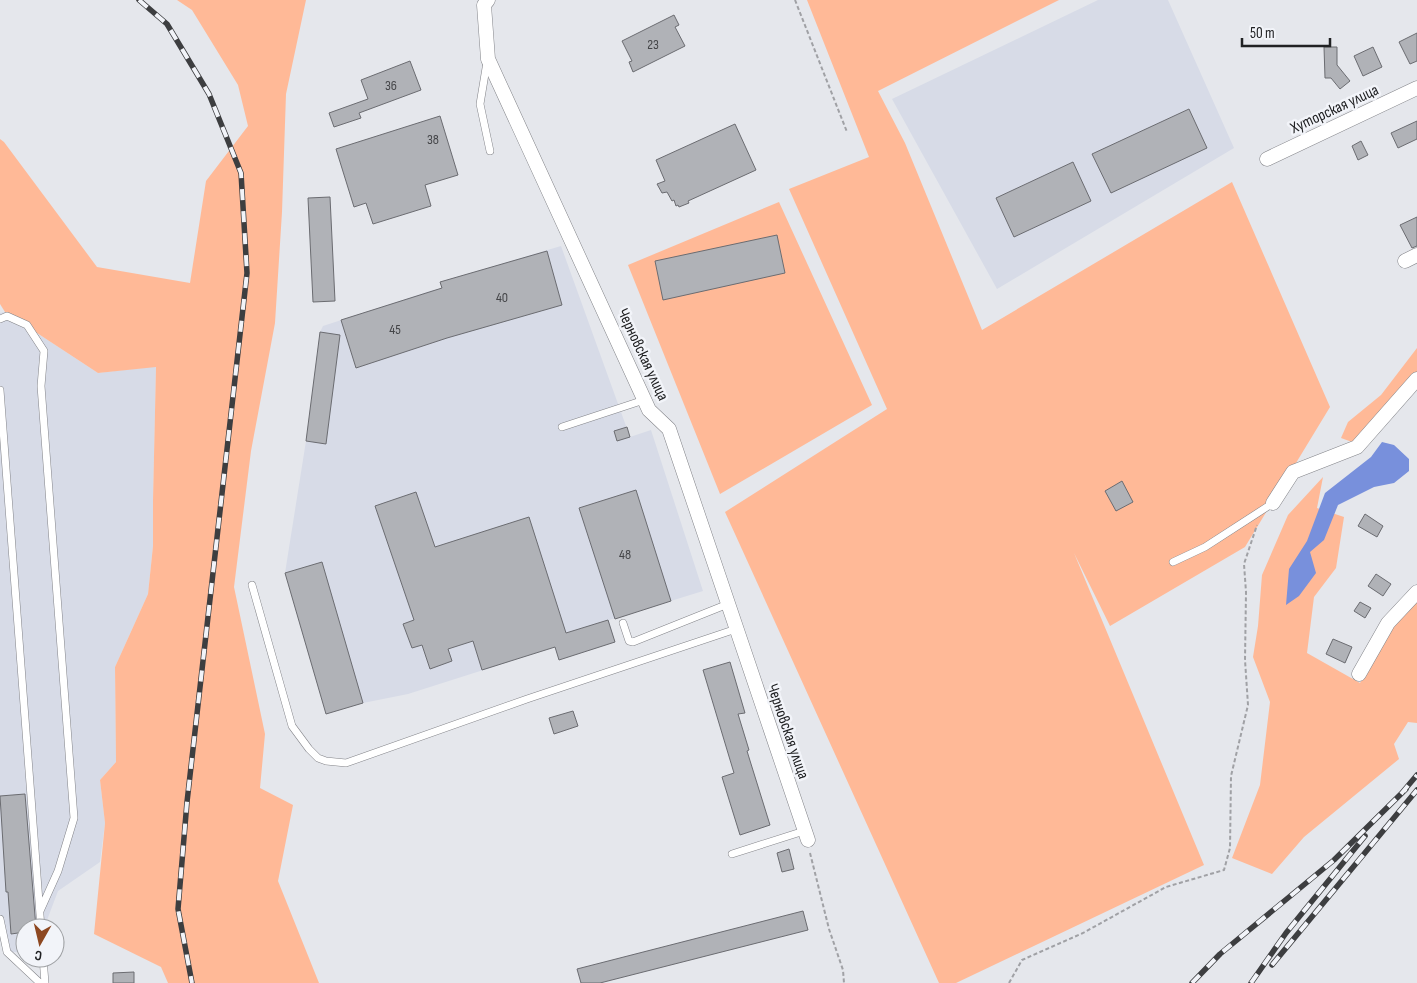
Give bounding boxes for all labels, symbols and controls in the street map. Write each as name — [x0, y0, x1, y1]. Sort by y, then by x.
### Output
scale bar — [1242, 15, 1330, 47]
text: 50 m — [1250, 24, 1275, 43]
house number: 23 — [647, 36, 659, 53]
house number: 36 — [385, 77, 397, 94]
street label: Хуторская улица — [1287, 81, 1382, 138]
house number: 38 — [427, 131, 439, 148]
house number: 40 — [496, 289, 508, 306]
street label: Черновская улица — [613, 306, 672, 404]
house number: 45 — [389, 321, 401, 338]
house number: 48 — [619, 546, 631, 563]
street label: Черновская улица — [762, 681, 813, 782]
north arrow — [15, 918, 65, 968]
text: С — [34, 946, 43, 964]

